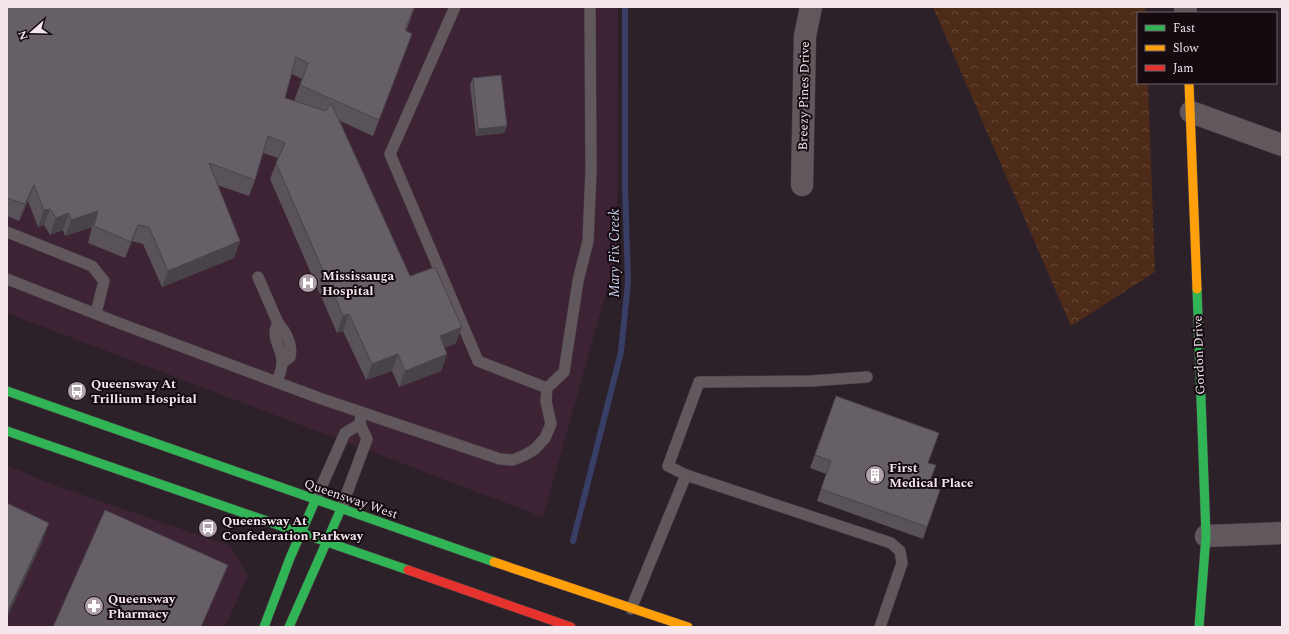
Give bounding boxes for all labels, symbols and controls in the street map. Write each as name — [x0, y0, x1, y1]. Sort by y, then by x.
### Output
north arrow — [12, 12, 52, 52]
legend — [1137, 12, 1277, 84]
text: Fast — [1173, 19, 1195, 38]
text: N — [14, 28, 33, 42]
text: Slow — [1173, 39, 1199, 58]
street label: Breezy Pines Drive — [793, 41, 815, 151]
text: Jam — [1173, 59, 1194, 78]
water label: Mary Fix Creek — [604, 208, 625, 297]
place label: Mississauga Hospital — [322, 266, 394, 301]
hospital icon: Mississauga Hospital — [297, 272, 319, 294]
street label: Gordon Drive — [1188, 315, 1210, 395]
place label: Queensway At Trillium Hospital — [91, 374, 197, 409]
bus stop icon: Queensway At Trillium Hospital — [66, 380, 88, 402]
place label: First Medical Place — [889, 458, 973, 493]
building icon: First Medical Place — [864, 464, 886, 486]
street label: Queensway West — [301, 474, 401, 525]
place label: Queensway At Confederation Parkway — [222, 511, 364, 546]
bus stop icon: Queensway At Confederation Parkway — [197, 517, 219, 539]
place label: Queensway Pharmacy — [108, 589, 176, 624]
pharmacy icon: Queensway Pharmacy — [83, 595, 105, 617]

